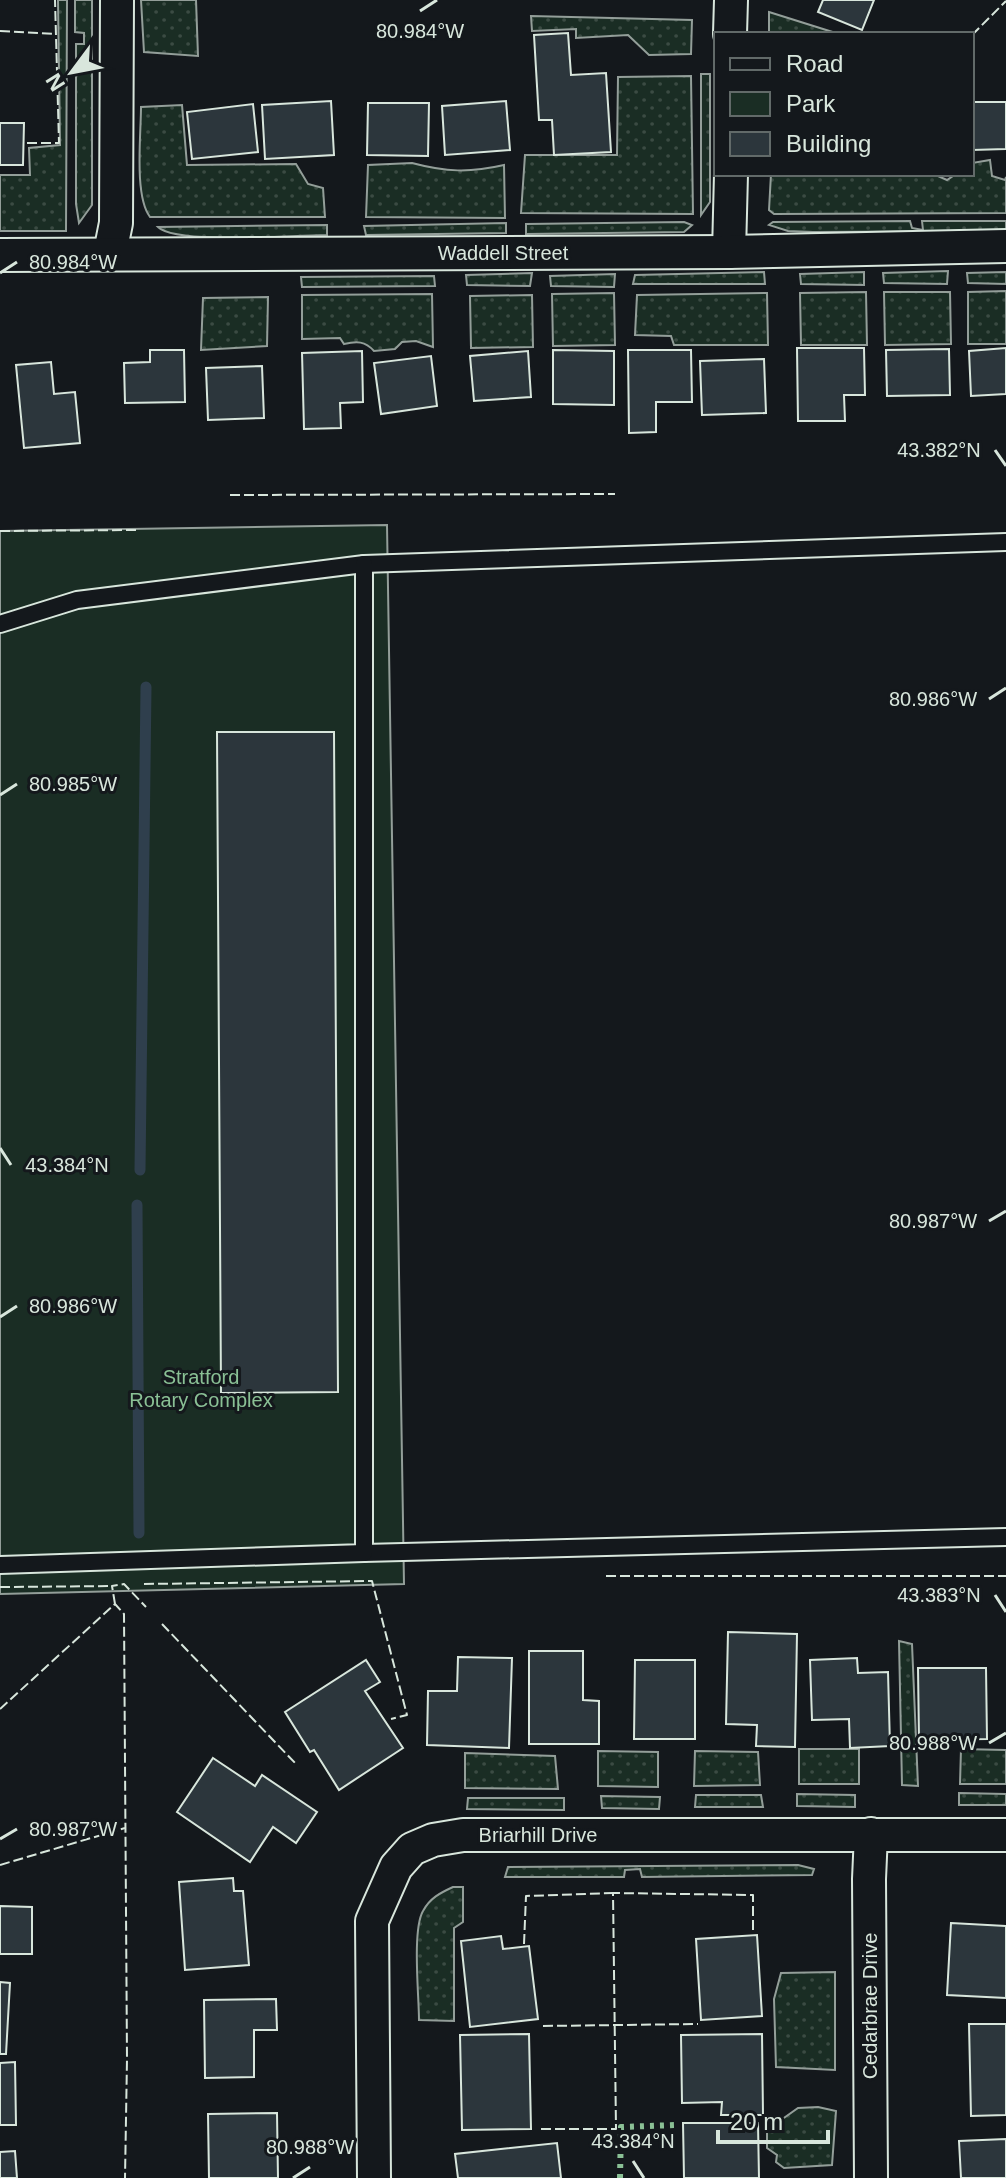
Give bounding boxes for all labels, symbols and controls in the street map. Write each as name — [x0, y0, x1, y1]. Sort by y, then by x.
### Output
text: 80.984°W — [376, 20, 464, 42]
north arrow — [32, 32, 112, 112]
legend — [714, 32, 974, 176]
text: Road — [786, 50, 843, 77]
text: N — [41, 69, 70, 96]
text: Park — [786, 90, 836, 117]
text: Building — [786, 130, 871, 157]
street label: Waddell Street — [438, 242, 569, 264]
text: 80.984°W — [29, 251, 117, 273]
text: 43.382°N — [897, 439, 981, 461]
text: 80.986°W — [889, 688, 977, 710]
text: 80.985°W — [29, 773, 117, 795]
text: 43.384°N — [25, 1154, 109, 1176]
text: 80.987°W — [889, 1210, 977, 1232]
text: 80.986°W — [29, 1295, 117, 1317]
park label: Stratford Rotary Complex — [129, 1366, 273, 1411]
text: 43.383°N — [897, 1584, 981, 1606]
text: 80.988°W — [889, 1732, 977, 1754]
text: 80.987°W — [29, 1818, 117, 1840]
street label: Briarhill Drive — [479, 1824, 597, 1846]
street label: Cedarbrae Drive — [859, 1933, 881, 2079]
scale bar — [718, 2094, 828, 2144]
text: 20 m — [730, 2108, 783, 2135]
text: 43.384°N — [591, 2130, 675, 2152]
text: 80.988°W — [266, 2136, 354, 2158]

